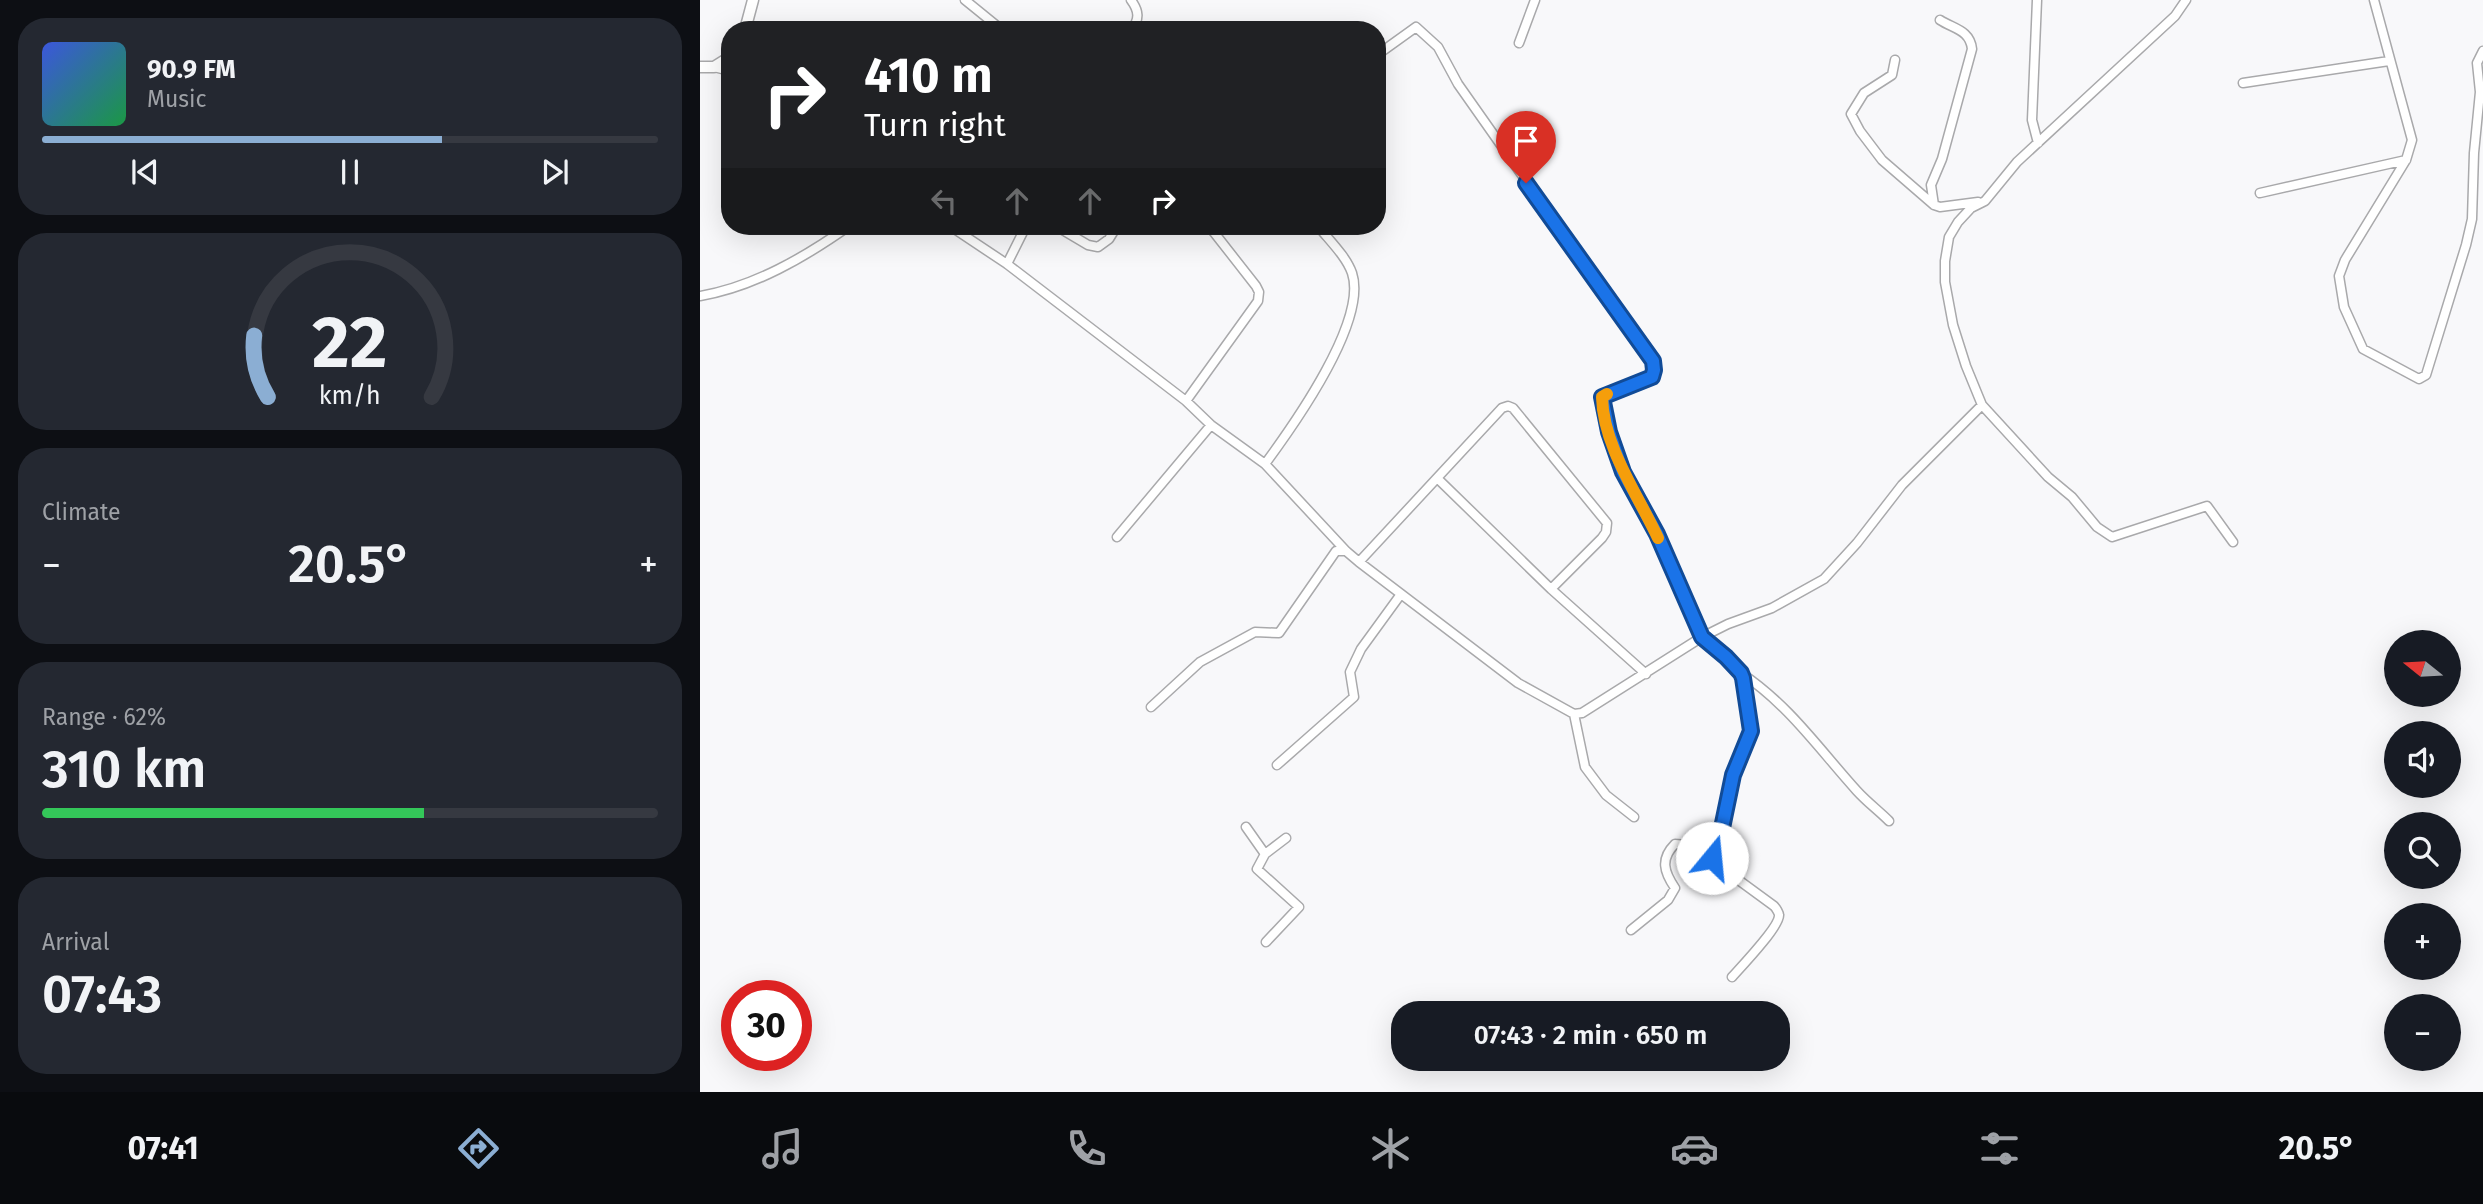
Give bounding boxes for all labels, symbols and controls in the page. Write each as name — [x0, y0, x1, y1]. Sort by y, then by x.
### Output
text: 410 m — [864, 46, 993, 105]
icon: right — [749, 49, 840, 140]
text: 90.9 FM — [147, 54, 236, 85]
text: Music — [147, 85, 207, 113]
text: Turn right — [864, 106, 1006, 144]
pin — [1496, 111, 1556, 183]
icon: arrive — [1507, 122, 1545, 160]
icon: previous — [126, 153, 164, 191]
icon: pause — [331, 153, 369, 191]
icon: next — [536, 153, 574, 191]
icon: left — [925, 182, 963, 220]
icon: ahead — [998, 182, 1036, 220]
icon: ahead — [1071, 182, 1109, 220]
icon: right — [1144, 182, 1182, 220]
text: 22 — [312, 300, 388, 387]
text: km/h — [319, 381, 381, 411]
text: Climate — [42, 498, 121, 526]
text: 20.5° — [288, 533, 412, 596]
text: − — [42, 542, 61, 588]
text: + — [639, 542, 658, 588]
north arrow — [2384, 630, 2460, 707]
map controls — [2384, 630, 2461, 1071]
text: Range · 62% — [42, 703, 166, 731]
button: sound — [2384, 721, 2461, 798]
text: 310 km — [42, 738, 206, 801]
button: search — [2384, 812, 2461, 889]
position arrow — [1675, 821, 1749, 895]
button: + — [2384, 903, 2461, 980]
text: Arrival — [42, 928, 109, 956]
text: 07:43 — [42, 963, 162, 1026]
speed limit sign: 30 — [721, 980, 812, 1071]
button: − — [2384, 994, 2461, 1071]
text: 07:43 · 2 min · 650 m — [1474, 1020, 1707, 1051]
icon: directions — [454, 1124, 503, 1173]
icon: music — [758, 1124, 807, 1173]
icon: phone — [1062, 1124, 1111, 1173]
icon: climate — [1366, 1124, 1415, 1173]
icon: car — [1670, 1124, 1719, 1173]
icon: filters — [1975, 1124, 2024, 1173]
text: 07:41 — [128, 1129, 199, 1167]
text: 20.5° — [2279, 1129, 2355, 1167]

